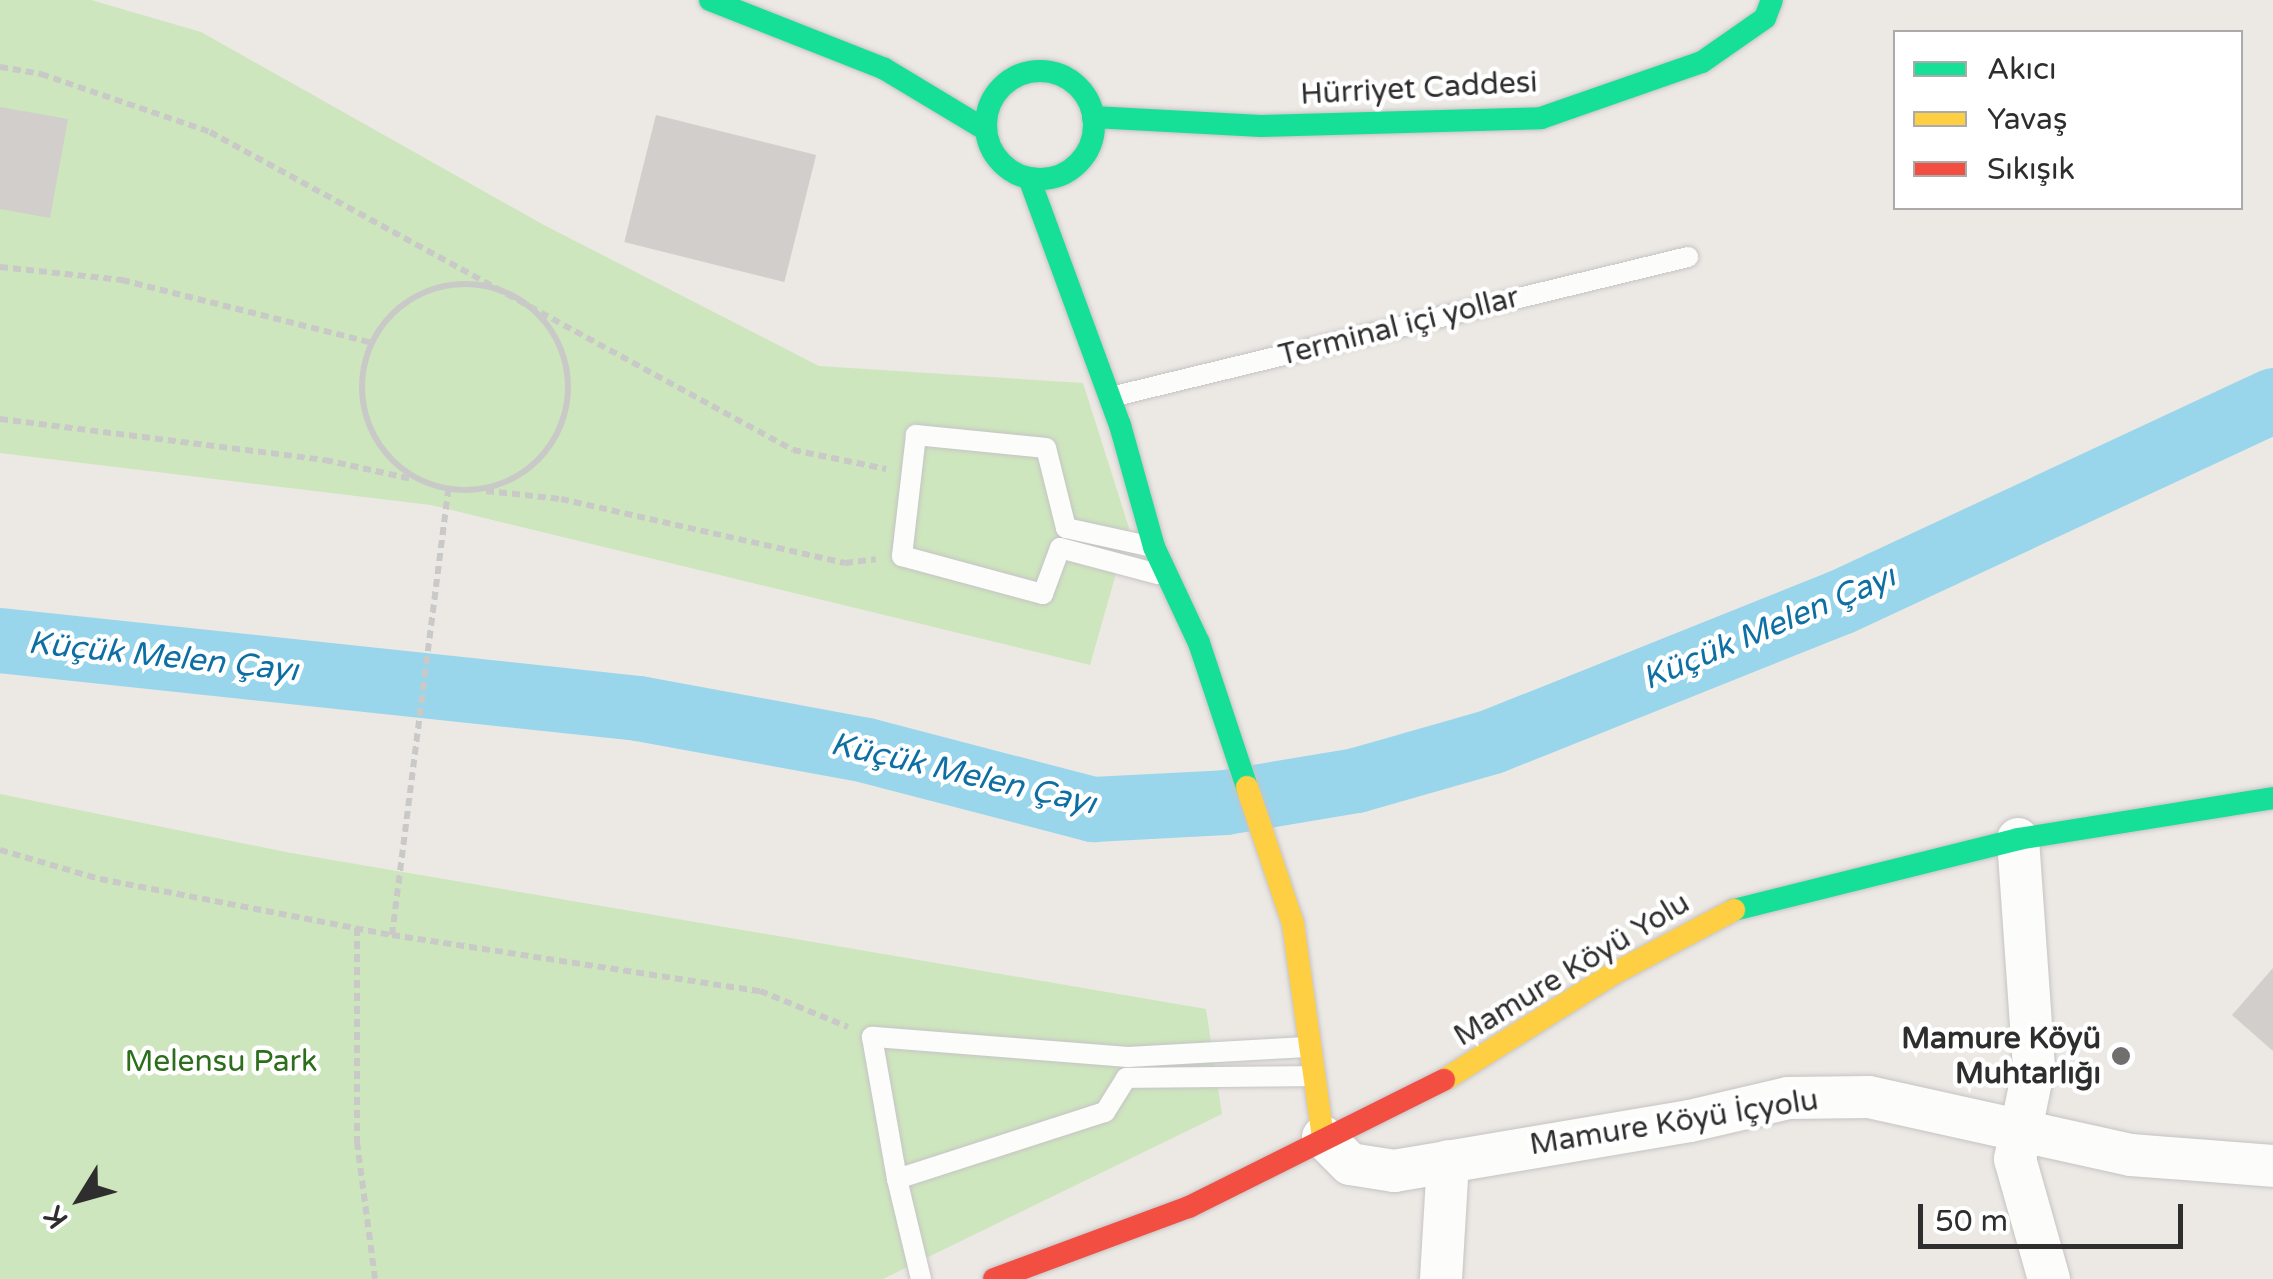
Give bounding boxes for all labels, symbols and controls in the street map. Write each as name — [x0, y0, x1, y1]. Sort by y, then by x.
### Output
legend — [1893, 30, 2243, 210]
text: Akıcı — [1987, 51, 2056, 88]
street label: Hürriyet Caddesi — [1299, 65, 1539, 113]
text: Yavaş — [1987, 101, 2067, 138]
text: Sıkışık — [1987, 151, 2075, 188]
street label: Terminal içi yollar — [1275, 280, 1523, 374]
water label: Küçük Melen Çayı — [1637, 557, 1901, 699]
water label: Küçük Melen Çayı — [26, 624, 300, 690]
water label: Küçük Melen Çayı — [827, 725, 1099, 823]
street label: Mamure Köyü Yolu — [1448, 885, 1696, 1055]
place label: Mamure Köyü Muhtarlığı — [1901, 1021, 2101, 1092]
park label: Melensu Park — [125, 1044, 317, 1080]
marker: Mamure Köyü Muhtarlığı — [2110, 1045, 2132, 1067]
street label: Mamure Köyü İçyolu — [1527, 1082, 1821, 1164]
north arrow — [30, 1149, 130, 1249]
scale bar — [1923, 1184, 2188, 1246]
text: K — [37, 1199, 75, 1235]
text: 50 m — [1935, 1203, 2008, 1240]

